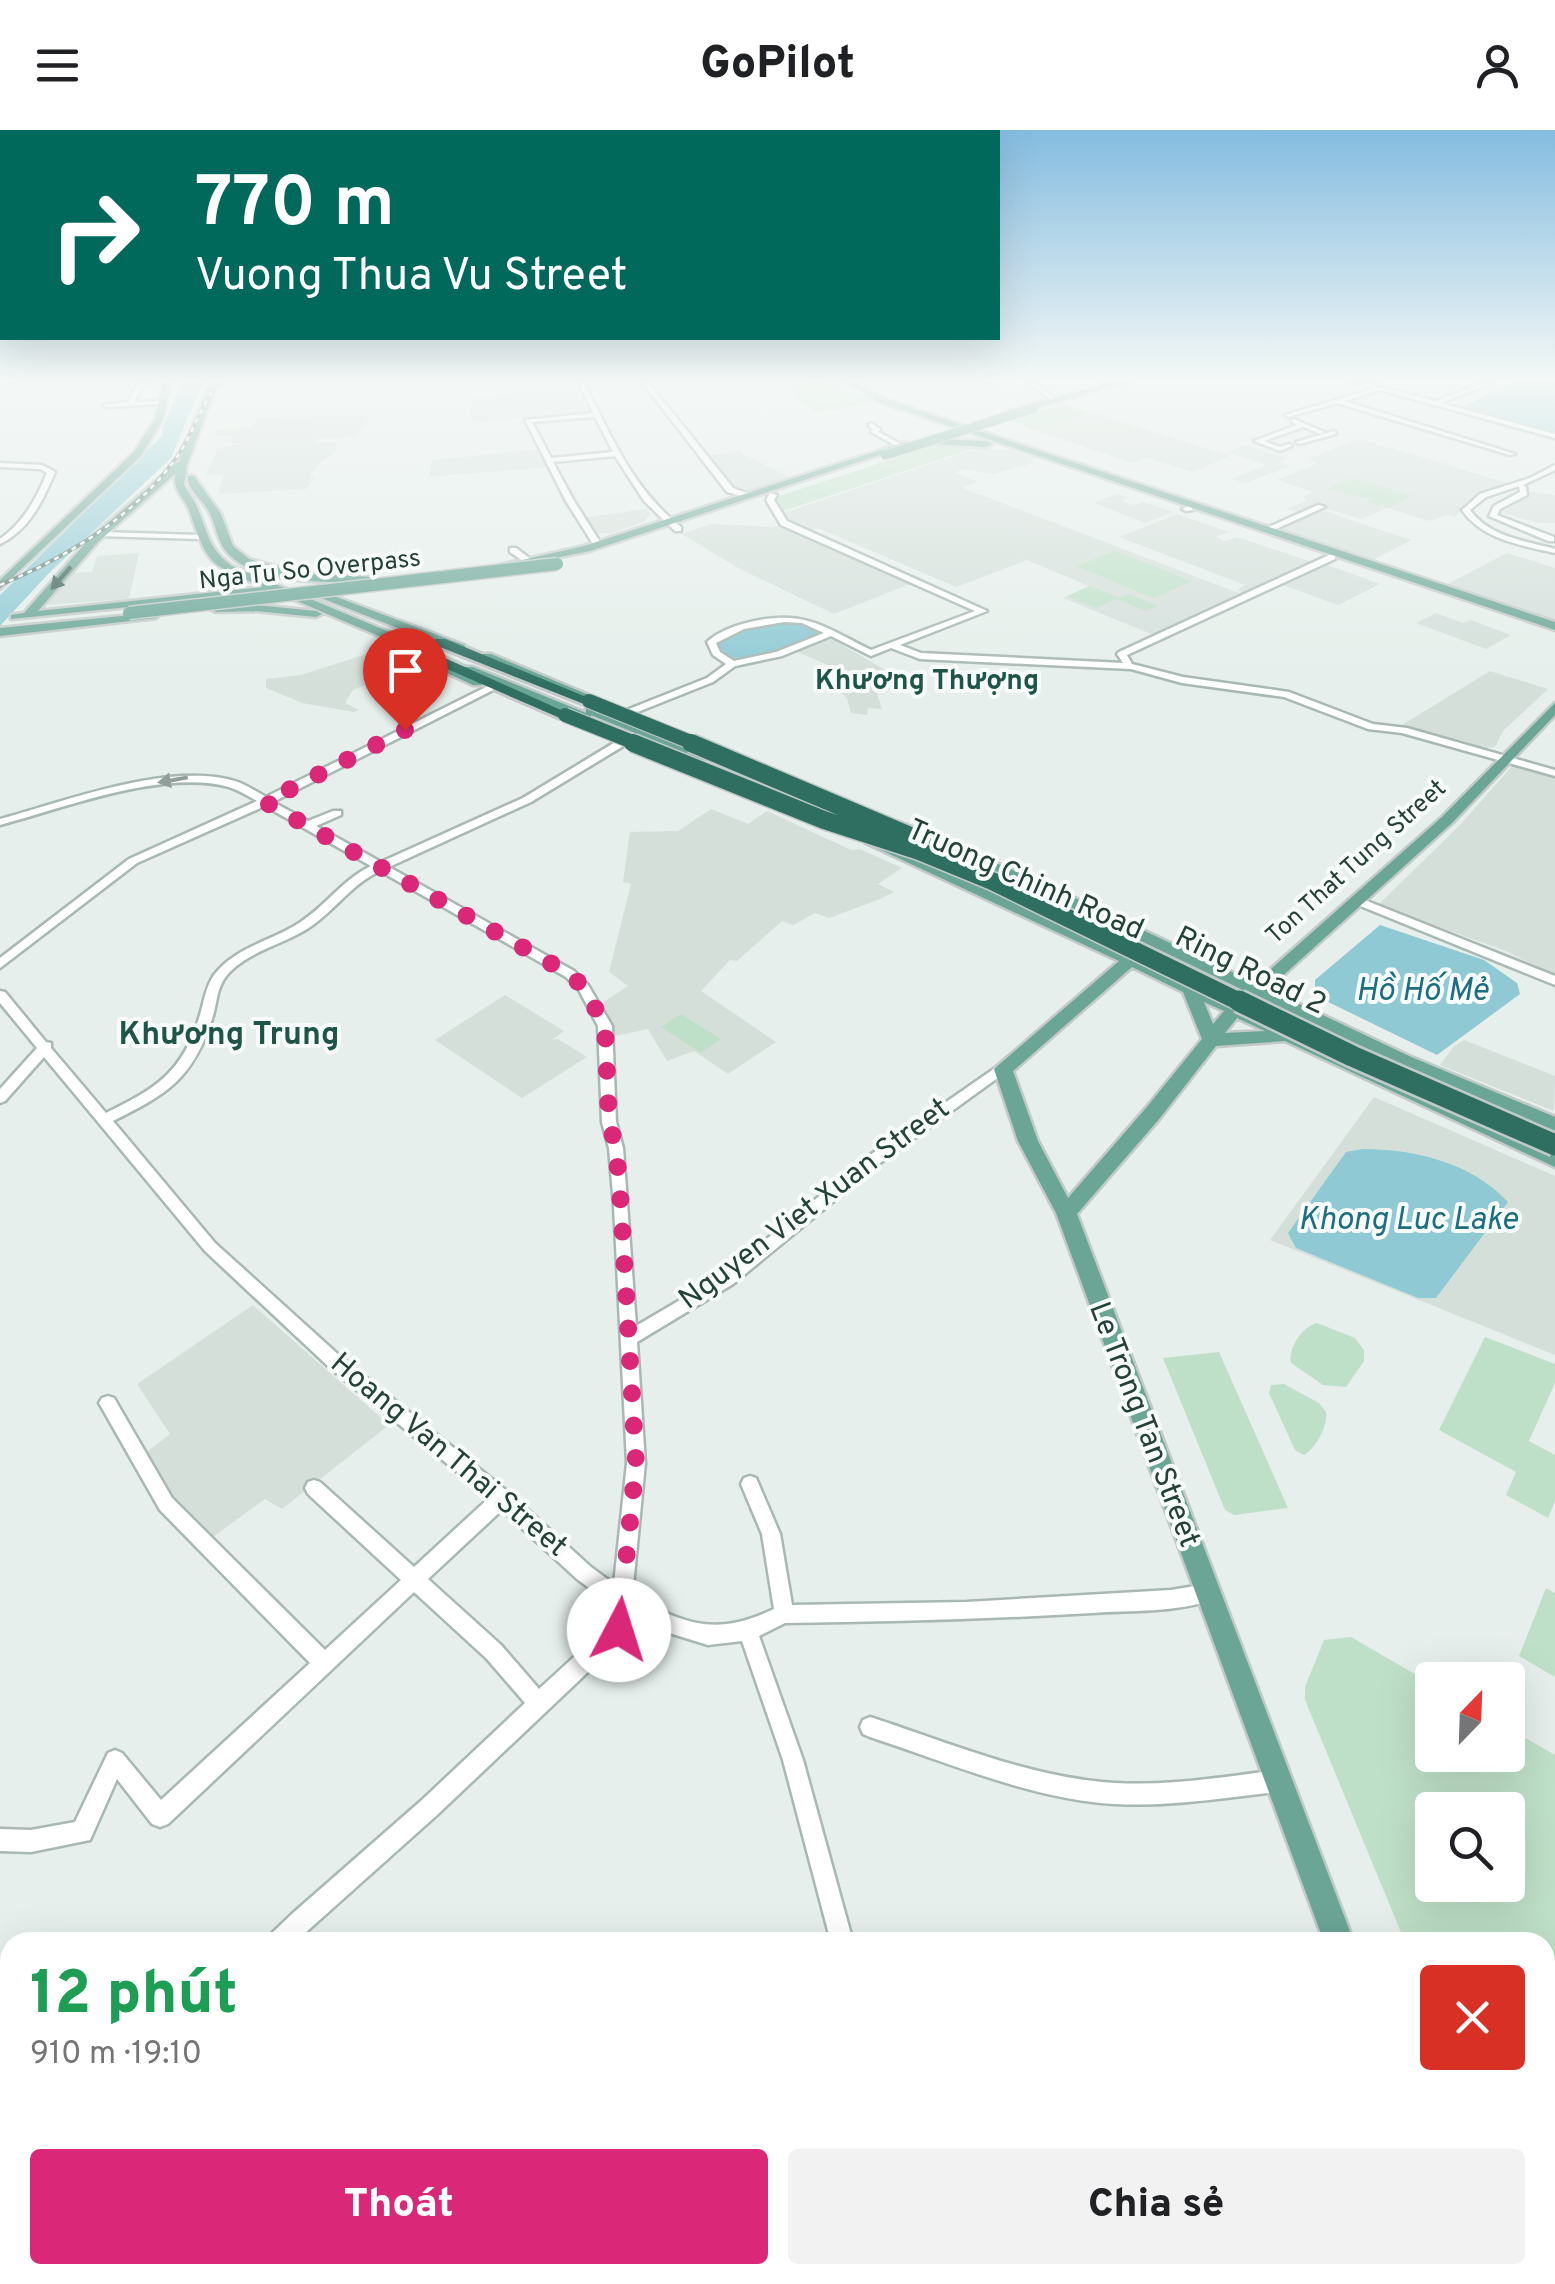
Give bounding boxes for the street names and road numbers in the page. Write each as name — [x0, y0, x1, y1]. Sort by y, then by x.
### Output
street label: Nga Tu So Overpass — [197, 543, 423, 599]
street label: Ton That Tung Street — [1260, 773, 1454, 953]
street label: Truong Chinh Road — [901, 812, 1149, 950]
street label: Ring Road 2 — [1168, 919, 1332, 1025]
street label: Nguyen Viet Xuan Street — [672, 1091, 958, 1319]
street label: Le Trong Tan Street — [1079, 1297, 1207, 1553]
street label: Hoang Van Thai Street — [322, 1346, 574, 1566]

